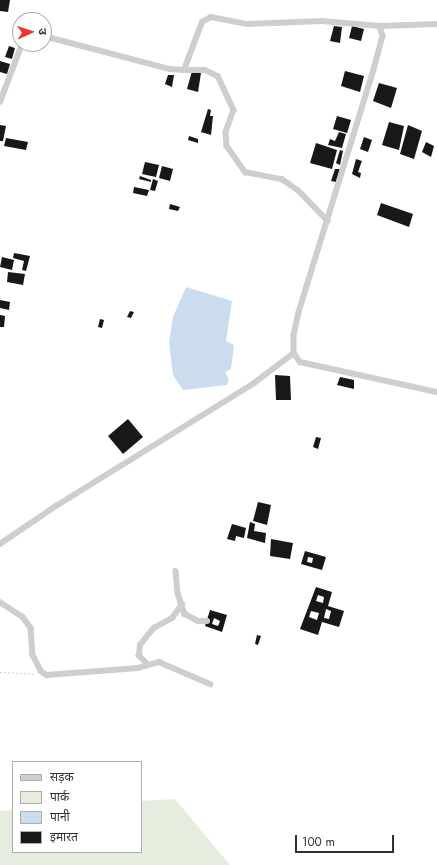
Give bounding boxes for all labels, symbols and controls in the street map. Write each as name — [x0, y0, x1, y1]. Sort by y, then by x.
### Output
north arrow — [12, 12, 52, 52]
text: उ — [35, 28, 51, 35]
legend — [12, 761, 142, 853]
text: सड़क — [50, 768, 74, 786]
text: पार्क — [50, 788, 69, 806]
text: पानी — [50, 808, 70, 826]
scale bar — [297, 827, 396, 853]
text: इमारत — [50, 828, 78, 846]
text: 100 m — [302, 833, 335, 851]

